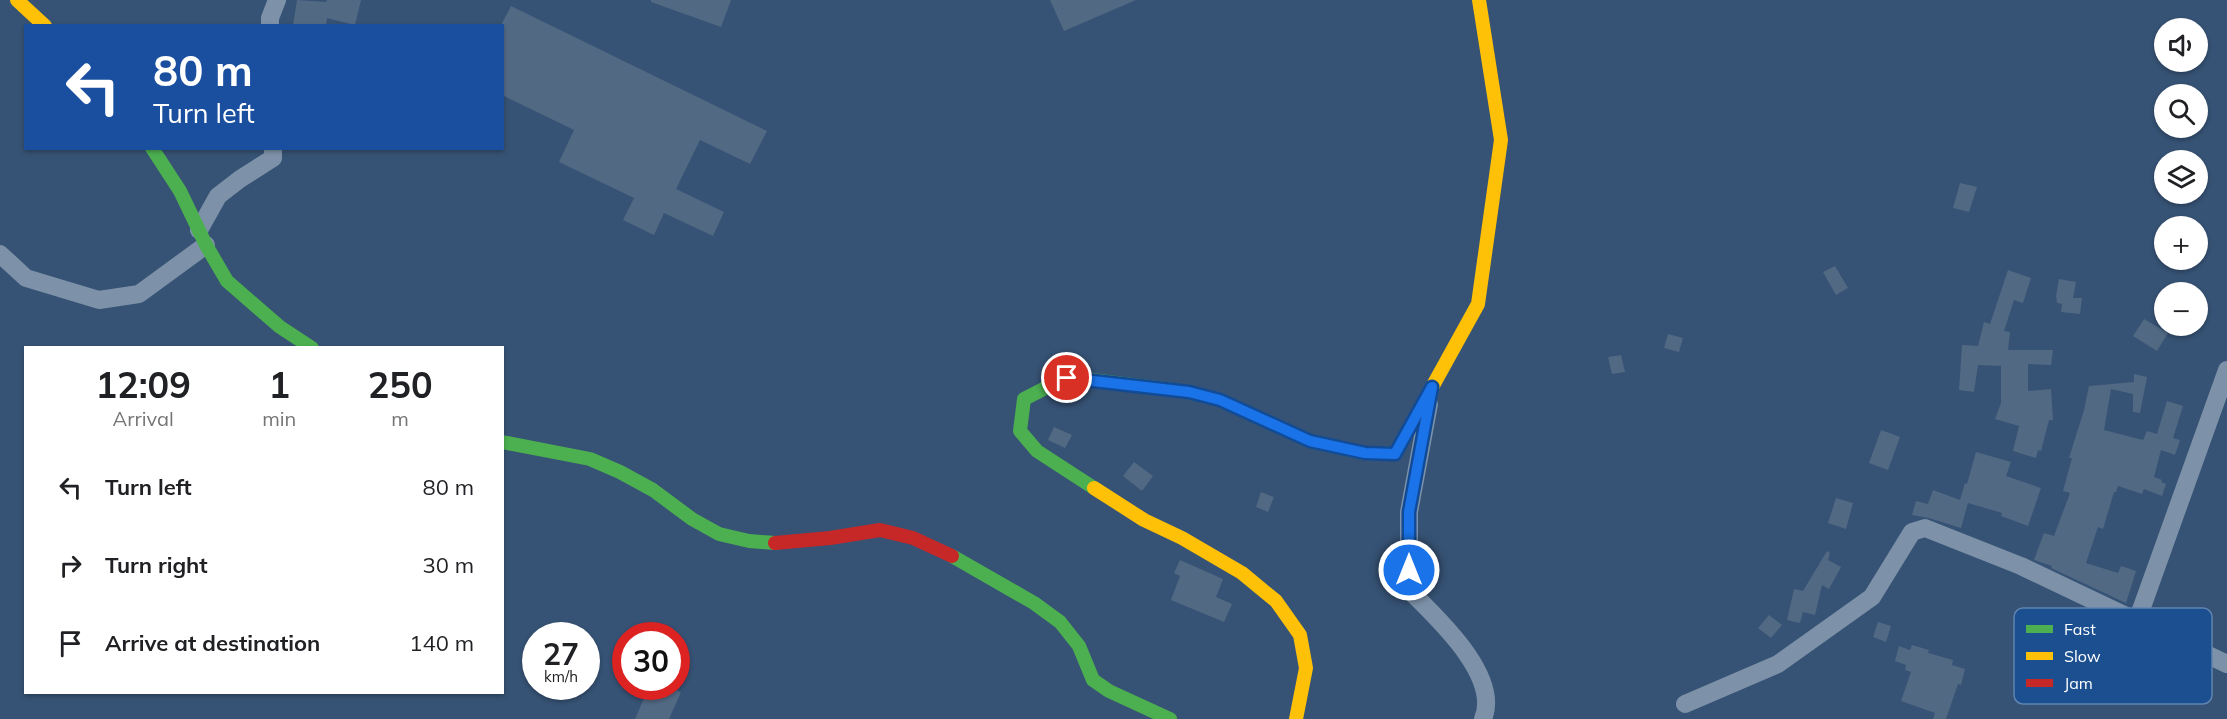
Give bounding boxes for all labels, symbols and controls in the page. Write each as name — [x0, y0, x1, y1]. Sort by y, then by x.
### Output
map controls — [2154, 18, 2208, 336]
button: sound — [2154, 18, 2208, 72]
text: 80 m — [153, 44, 253, 97]
icon: left — [54, 48, 132, 126]
button: search — [2154, 84, 2208, 138]
text: Turn left — [153, 96, 255, 130]
button: layers — [2154, 150, 2208, 204]
button: + — [2154, 216, 2208, 270]
button: − — [2154, 282, 2208, 336]
pin — [1041, 352, 1092, 403]
icon: arrive — [1050, 361, 1083, 394]
text: 12:09 — [95, 362, 191, 407]
text: 1 — [268, 362, 290, 407]
text: 250 — [368, 362, 433, 407]
text: Arrival — [113, 406, 174, 431]
text: min — [262, 406, 296, 431]
text: m — [391, 406, 409, 431]
icon: left — [54, 471, 87, 504]
text: Turn left — [105, 473, 192, 501]
text: 80 m — [423, 473, 474, 501]
position arrow — [1377, 538, 1441, 602]
icon: right — [54, 549, 87, 582]
text: Turn right — [105, 551, 208, 579]
text: 30 m — [423, 551, 474, 579]
legend — [2014, 608, 2212, 704]
text: Fast — [2064, 619, 2096, 639]
speed limit sign: 30 — [612, 622, 690, 700]
icon: arrive — [54, 627, 87, 660]
text: Arrive at destination — [105, 629, 320, 657]
text: 140 m — [409, 629, 474, 657]
text: 27 — [543, 635, 579, 673]
text: Slow — [2064, 646, 2101, 666]
text: km/h — [544, 667, 578, 686]
text: Jam — [2064, 673, 2093, 693]

